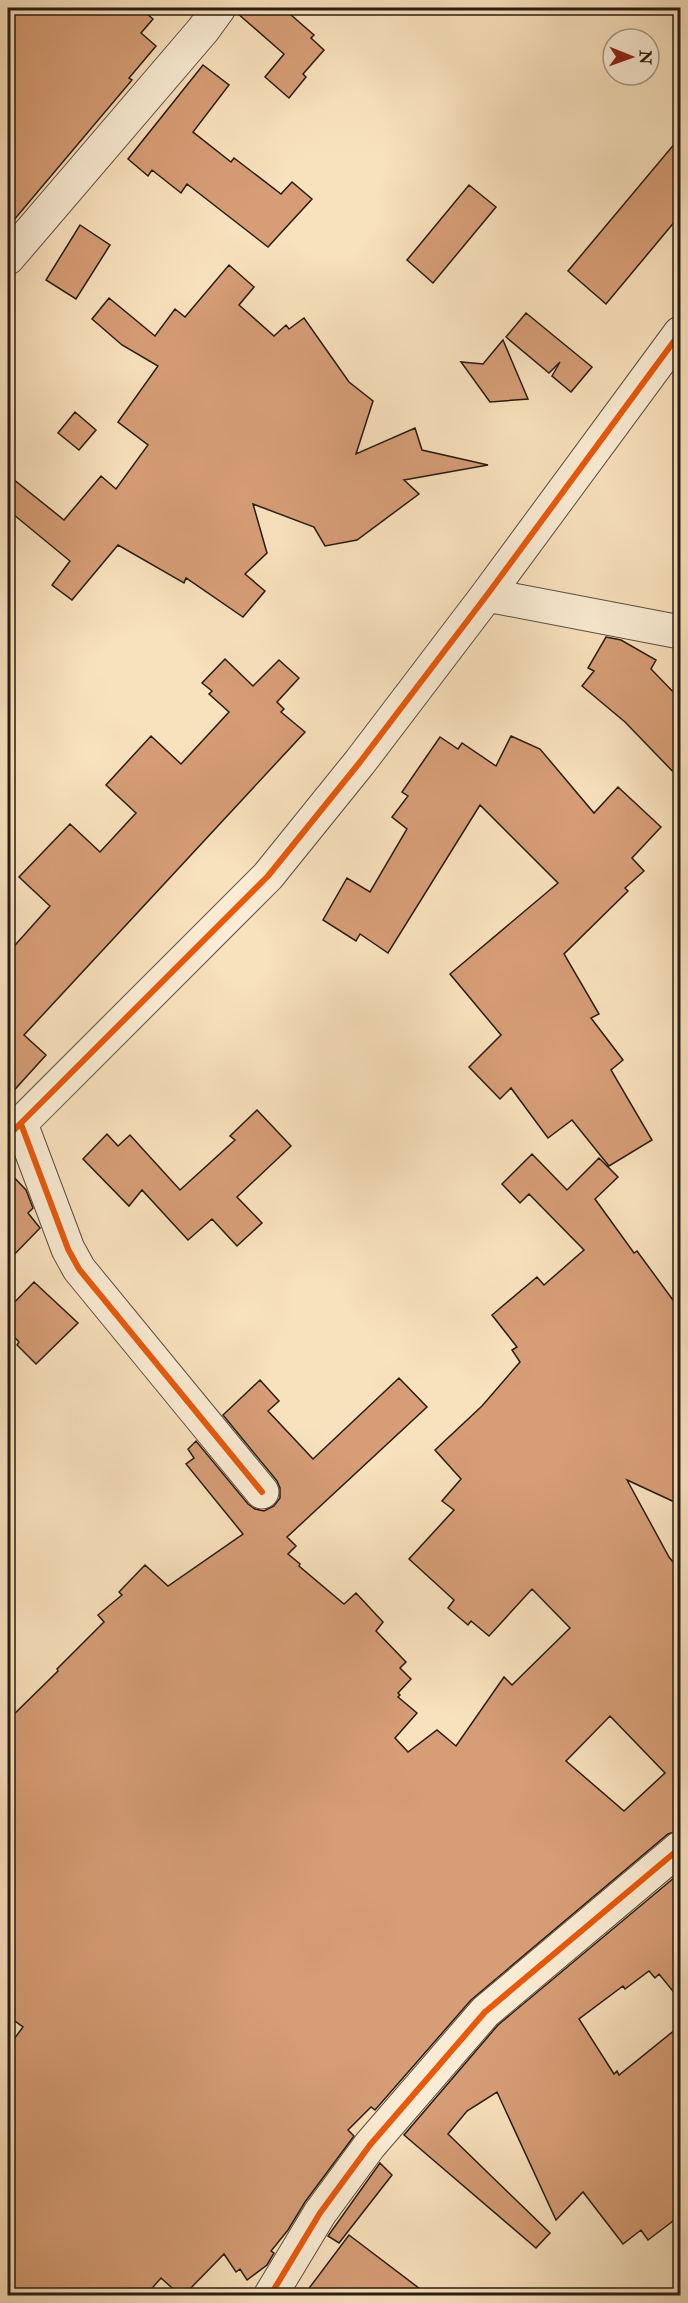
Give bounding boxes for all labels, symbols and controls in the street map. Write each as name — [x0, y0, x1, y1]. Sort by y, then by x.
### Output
north arrow — [601, 27, 661, 87]
text: N — [635, 49, 655, 65]

